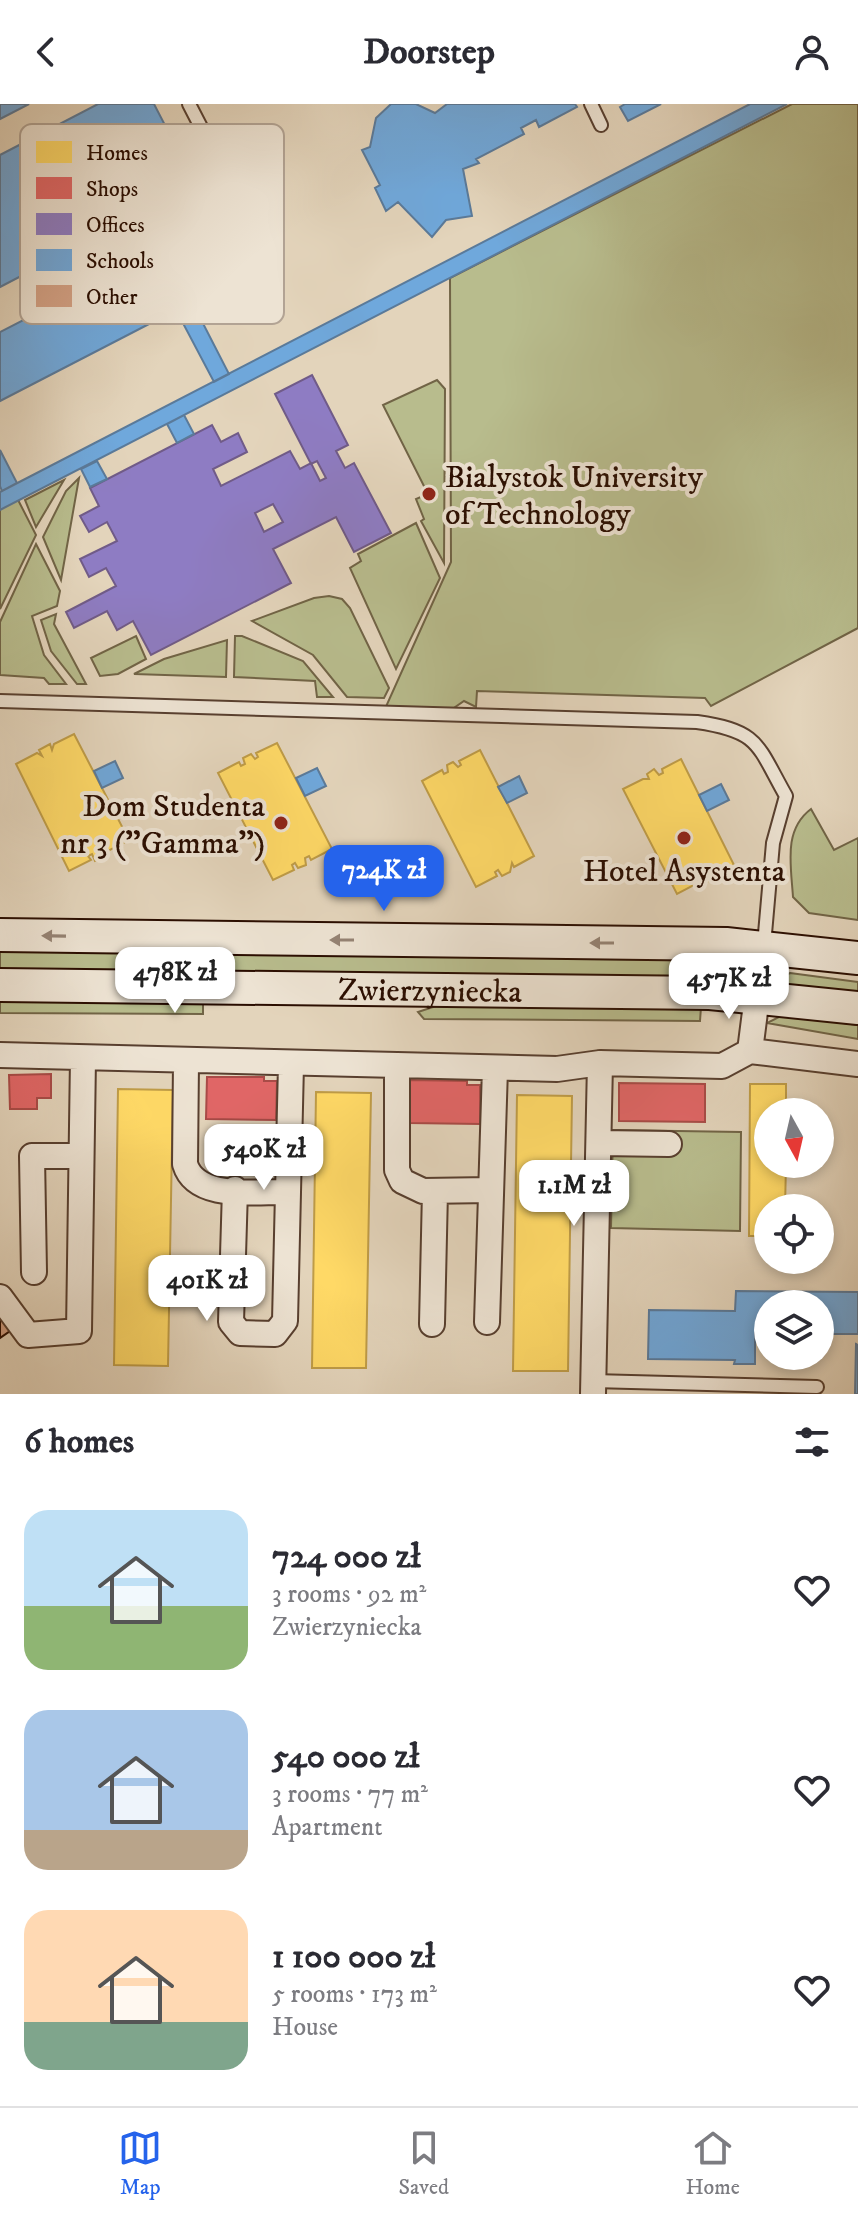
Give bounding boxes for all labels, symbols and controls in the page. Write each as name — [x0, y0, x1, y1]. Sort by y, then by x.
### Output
icon: back — [24, 30, 68, 74]
text: Doorstep — [363, 30, 495, 75]
icon: person — [790, 30, 834, 74]
legend — [20, 124, 284, 324]
text: Homes — [86, 140, 148, 167]
text: Shops — [86, 176, 138, 203]
text: Offices — [86, 212, 145, 239]
text: Schools — [86, 248, 154, 275]
text: Other — [86, 284, 138, 311]
place label: Bialystok University of Technology — [445, 458, 704, 535]
marker: Bialystok University of Technology — [420, 485, 438, 503]
place label: Dom Studenta nr 3 ("Gamma") — [60, 787, 265, 864]
marker: Dom Studenta nr 3 ("Gamma") — [272, 814, 290, 832]
marker: Hotel Asystenta — [675, 829, 693, 847]
pin: 724K zł — [310, 845, 458, 913]
place label: Hotel Asystenta — [583, 852, 786, 892]
text: 724K zł — [342, 854, 426, 887]
one-way arrow — [41, 930, 66, 943]
one-way arrow — [329, 934, 354, 947]
one-way arrow — [589, 937, 614, 949]
pin: 478K zł — [101, 947, 249, 1015]
pin: 457K zł — [655, 953, 803, 1021]
text: 478K zł — [133, 956, 217, 989]
text: 457K zł — [687, 962, 771, 995]
street label: Zwierzyniecka — [338, 971, 523, 1013]
north arrow — [754, 1098, 834, 1178]
map controls — [754, 1098, 834, 1370]
pin: 540K zł — [190, 1124, 338, 1192]
text: 540K zł — [222, 1133, 306, 1166]
pin: 1.1M zł — [500, 1160, 648, 1228]
text: 1.1M zł — [537, 1169, 611, 1202]
button: locate — [754, 1194, 834, 1274]
pin: 401K zł — [133, 1255, 281, 1323]
text: 401K zł — [166, 1264, 248, 1297]
button: layers — [754, 1290, 834, 1370]
icon: filters — [790, 1420, 834, 1464]
text: 6 homes — [24, 1421, 134, 1463]
text: 724 000 zł — [272, 1536, 421, 1578]
icon: home — [88, 1542, 184, 1638]
icon: heart — [790, 1568, 834, 1612]
text: 3 rooms · 92 m² — [272, 1578, 426, 1611]
text: Zwierzyniecka — [272, 1611, 422, 1644]
text: 540 000 zł — [272, 1736, 419, 1778]
icon: home — [88, 1742, 184, 1838]
icon: heart — [790, 1768, 834, 1812]
text: 3 rooms · 77 m² — [272, 1778, 428, 1811]
text: Apartment — [272, 1811, 383, 1844]
text: 1 100 000 zł — [272, 1936, 435, 1978]
icon: home — [88, 1942, 184, 2038]
icon: heart — [790, 1968, 834, 2012]
text: 5 rooms · 173 m² — [272, 1978, 437, 2011]
text: House — [272, 2011, 338, 2044]
tab: Map — [118, 2126, 162, 2201]
tab: Saved — [399, 2126, 449, 2201]
tab: Home — [685, 2126, 740, 2201]

